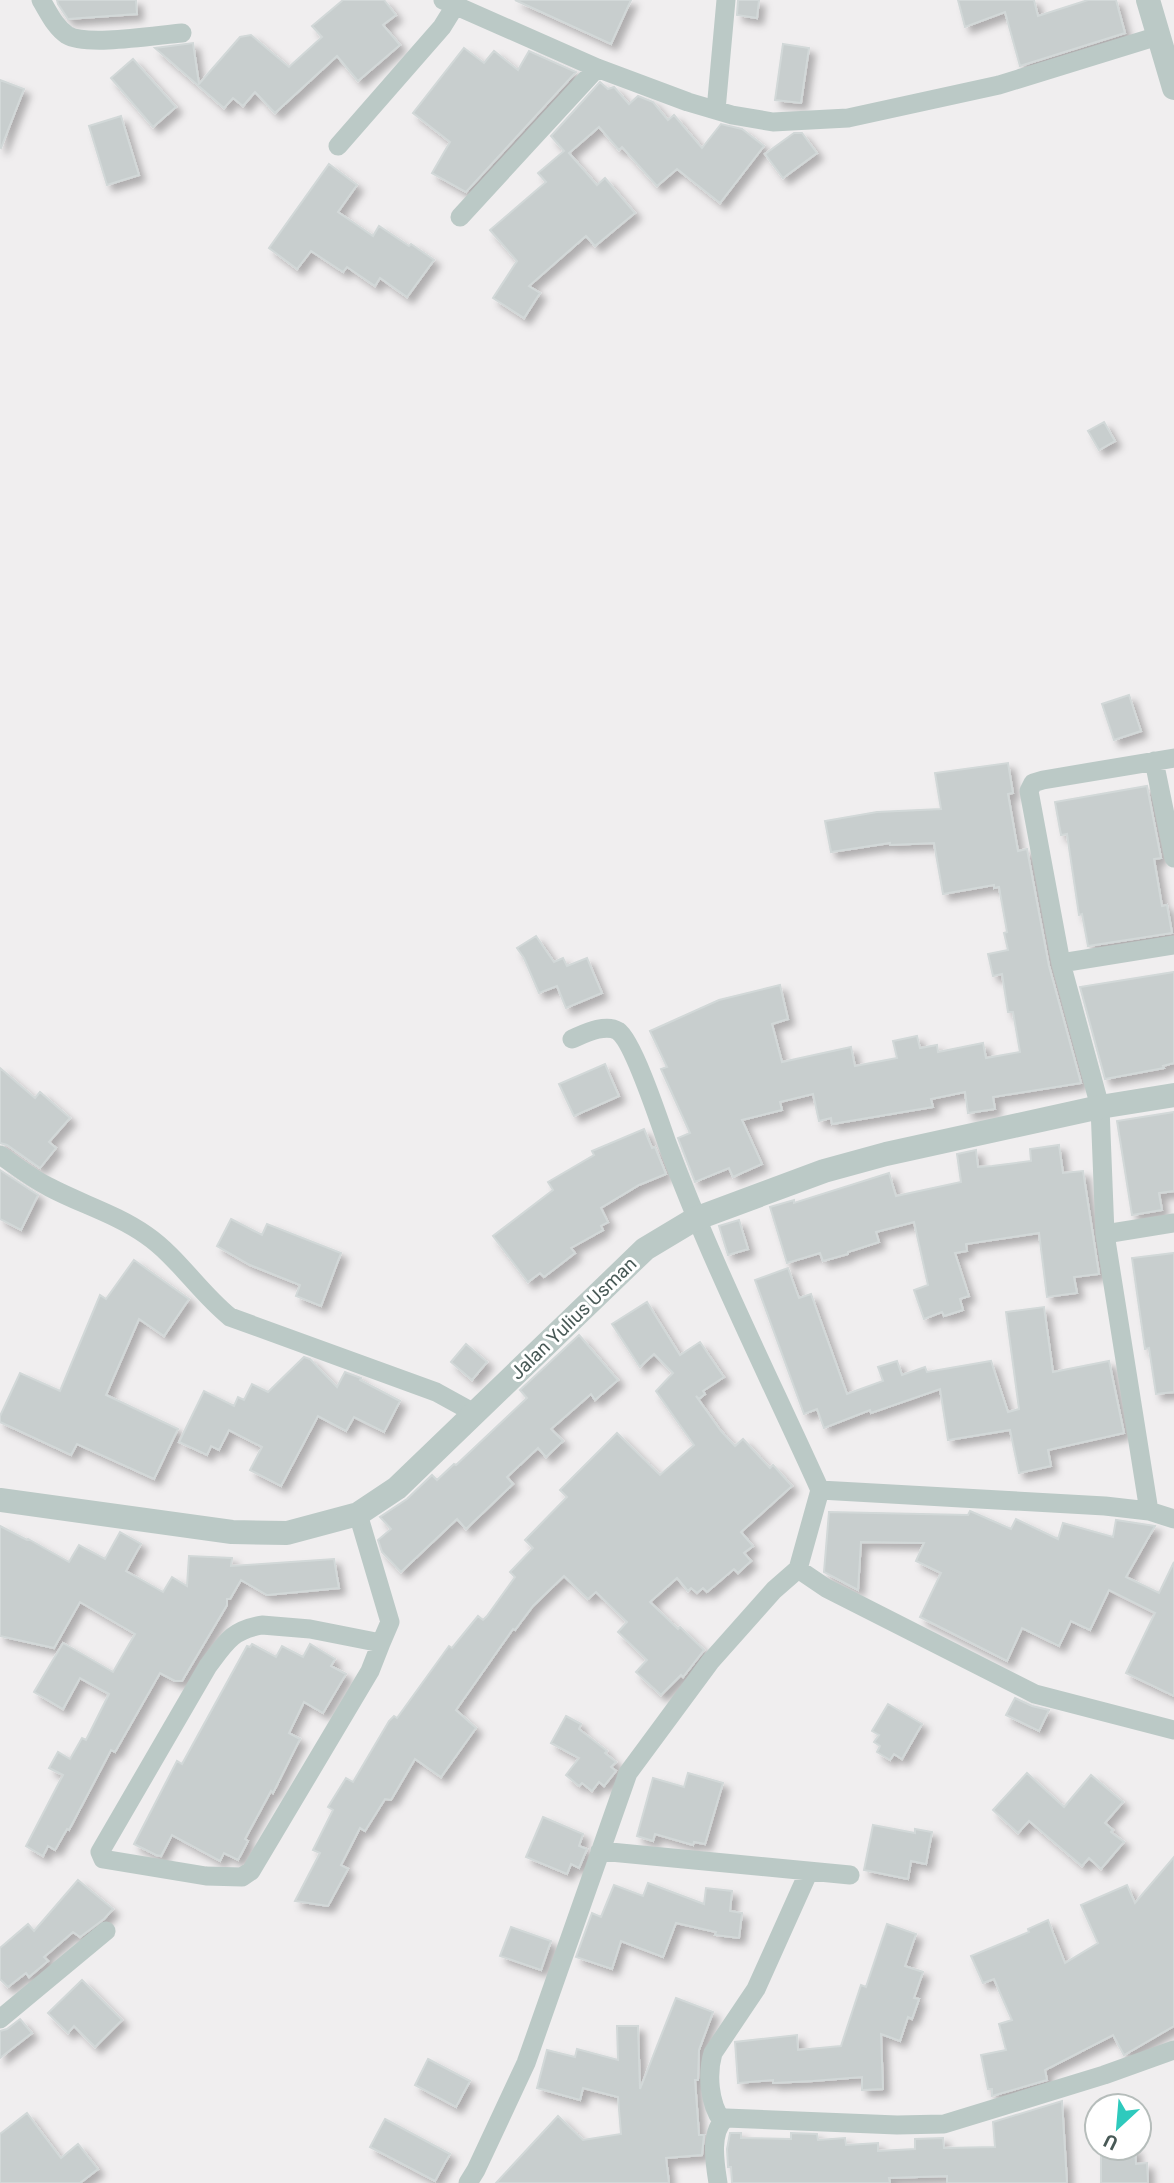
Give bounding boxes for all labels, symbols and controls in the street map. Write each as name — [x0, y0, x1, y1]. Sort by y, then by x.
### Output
street label: Jalan Yulius Usman — [506, 1252, 641, 1384]
north arrow — [1083, 2092, 1153, 2162]
text: U — [1100, 2129, 1121, 2155]

